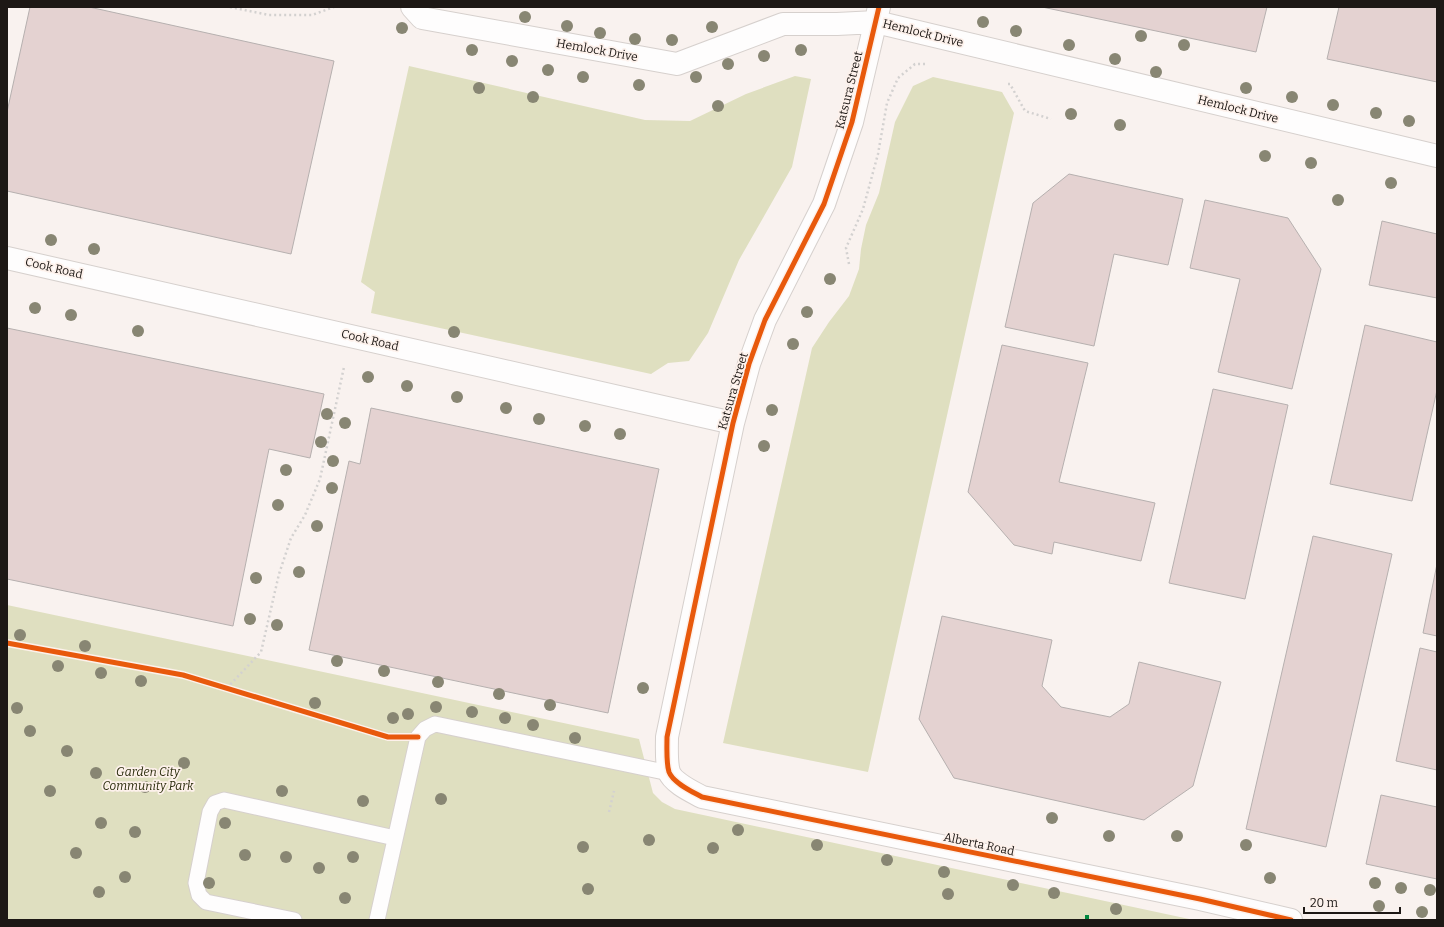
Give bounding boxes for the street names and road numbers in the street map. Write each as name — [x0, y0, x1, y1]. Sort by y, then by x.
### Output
street label: Hemlock Drive — [881, 16, 965, 50]
street label: Hemlock Drive — [555, 36, 639, 64]
street label: Katsura Street — [833, 49, 866, 130]
street label: Hemlock Drive — [1196, 92, 1280, 126]
street label: Cook Road — [24, 255, 84, 281]
street label: Cook Road — [340, 327, 400, 353]
street label: Katsura Street — [715, 350, 751, 431]
street label: Alberta Road — [942, 830, 1016, 858]

